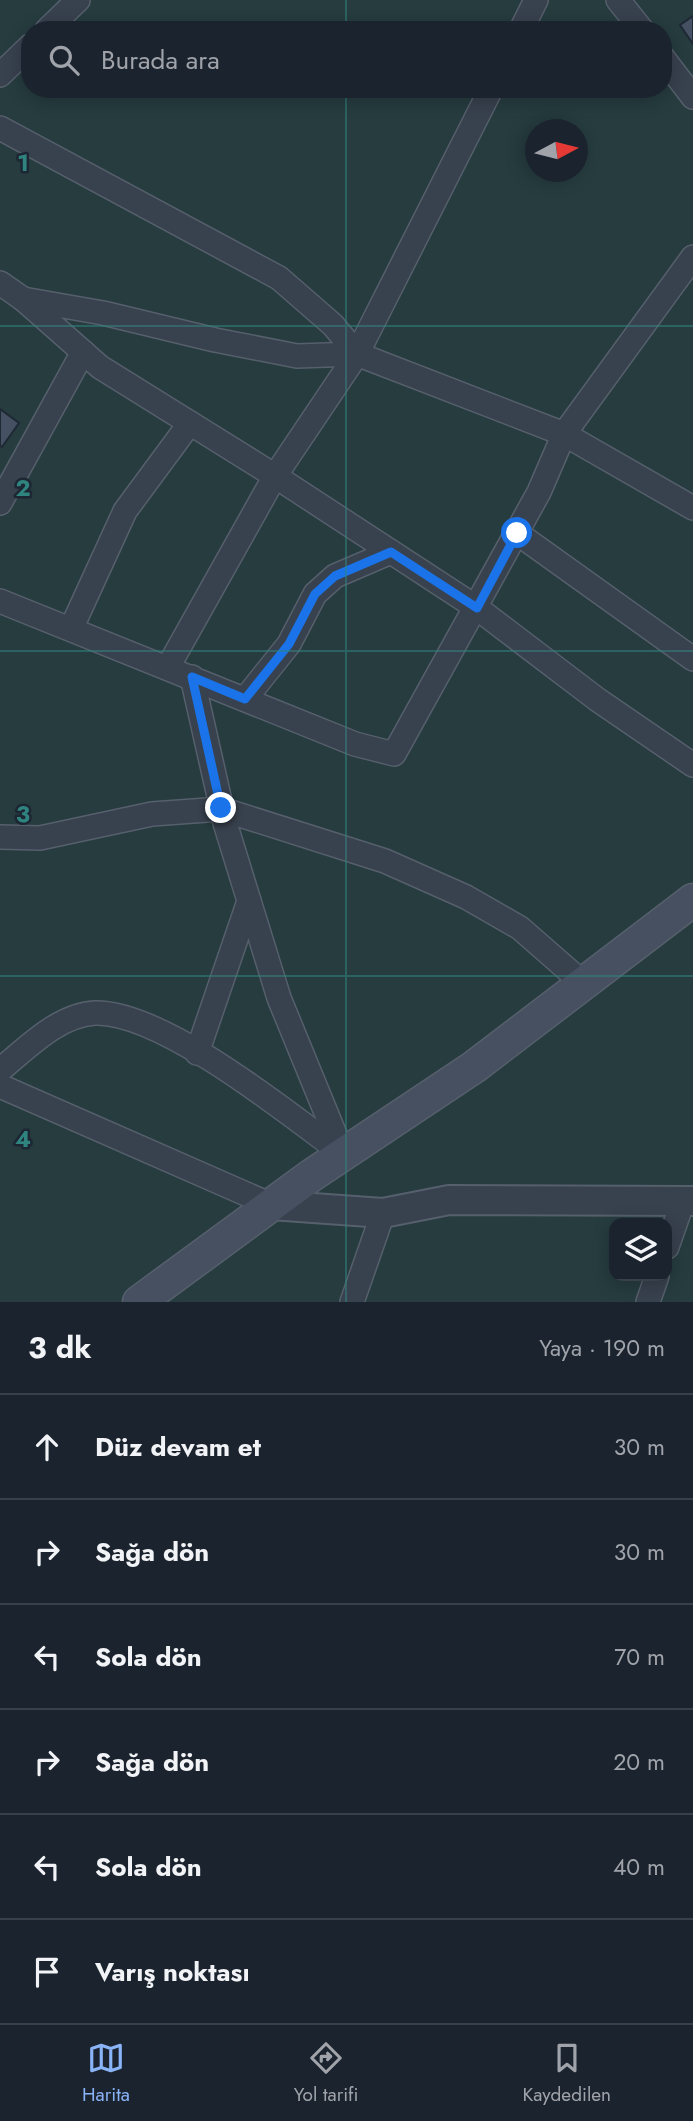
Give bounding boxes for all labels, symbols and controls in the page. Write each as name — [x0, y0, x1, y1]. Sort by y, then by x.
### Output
search box — [21, 21, 672, 98]
icon: search — [45, 41, 83, 79]
text: Burada ara — [101, 41, 220, 79]
north arrow — [525, 119, 588, 182]
text: 1 — [17, 146, 29, 180]
text: 2 — [15, 471, 31, 505]
route start — [501, 517, 532, 548]
route end — [205, 792, 236, 823]
text: 3 — [16, 797, 30, 831]
text: 4 — [15, 1122, 31, 1156]
map controls — [609, 1218, 672, 1281]
button: layers — [609, 1218, 672, 1281]
text: 3 dk — [28, 1326, 91, 1369]
text: Yaya · 190 m — [539, 1331, 665, 1365]
icon: ahead — [28, 1428, 66, 1466]
text: Düz devam et — [95, 1428, 261, 1466]
text: 30 m — [614, 1430, 665, 1464]
icon: right — [28, 1533, 66, 1571]
text: Sağa dön — [95, 1533, 209, 1571]
text: 30 m — [614, 1535, 665, 1569]
icon: left — [28, 1638, 66, 1676]
text: Sola dön — [95, 1638, 202, 1676]
text: 70 m — [614, 1640, 665, 1674]
icon: right — [28, 1743, 66, 1781]
text: Sağa dön — [95, 1743, 209, 1781]
text: 20 m — [613, 1745, 665, 1779]
icon: left — [28, 1848, 66, 1886]
text: Sola dön — [95, 1848, 202, 1886]
text: 40 m — [613, 1850, 665, 1884]
icon: arrive — [28, 1953, 66, 1991]
text: Varış noktası — [95, 1953, 250, 1991]
tab: Harita — [82, 2039, 130, 2108]
tab: Yol tarifi — [294, 2039, 358, 2108]
tab: Kaydedilen — [522, 2039, 611, 2108]

